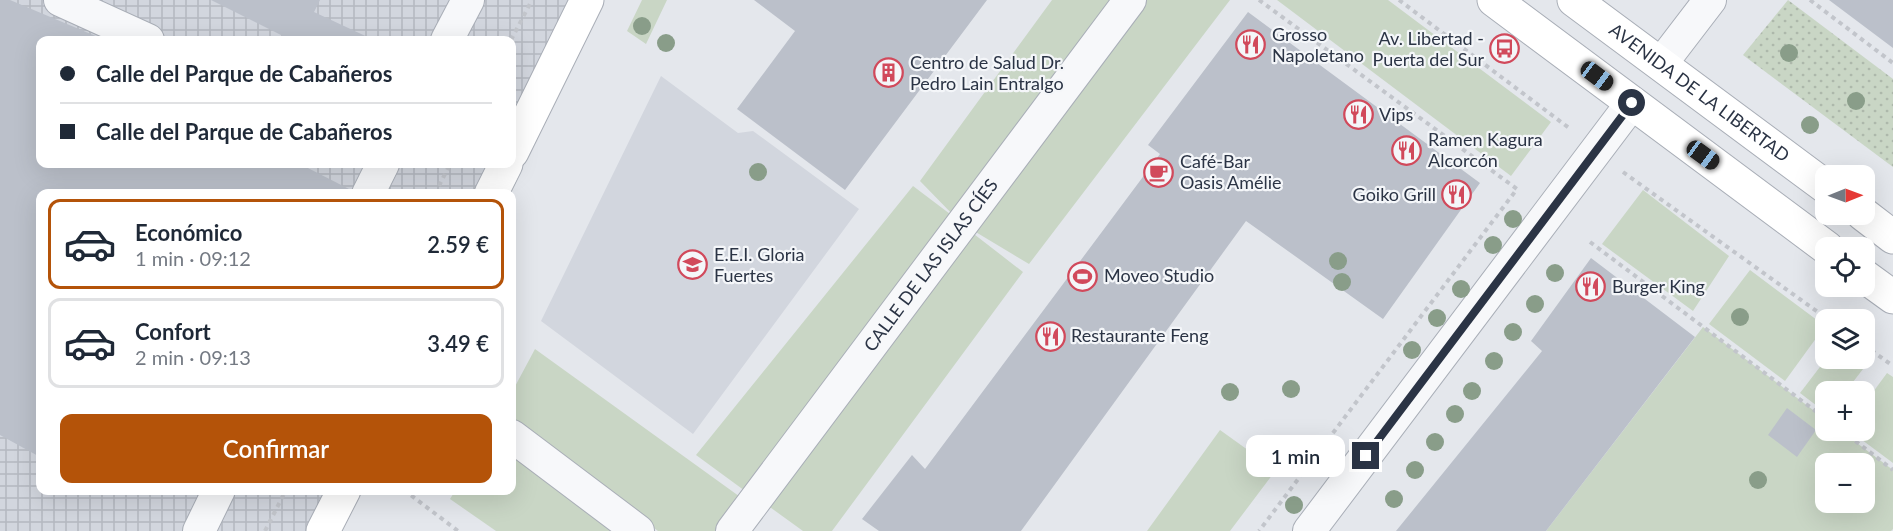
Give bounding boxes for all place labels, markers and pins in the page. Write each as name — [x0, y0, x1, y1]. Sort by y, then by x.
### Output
place label: Grosso Napoletano — [1272, 23, 1364, 66]
place label: Av. Libertad - Puerta del Sur — [1373, 27, 1484, 70]
restaurant icon: Grosso Napoletano — [1235, 29, 1267, 61]
bus stop icon: Av. Libertad - Puerta del Sur — [1489, 33, 1521, 65]
place label: Centro de Salud Dr. Pedro Lain Entralgo — [910, 51, 1064, 94]
building icon: Centro de Salud Dr. Pedro Lain Entralgo — [873, 57, 905, 89]
restaurant icon: Vips — [1342, 99, 1374, 131]
place label: Vips — [1379, 103, 1414, 125]
place label: Ramen Kagura Alcorcón — [1428, 128, 1543, 171]
restaurant icon: Ramen Kagura Alcorcón — [1391, 134, 1423, 166]
place label: Café-Bar Oasis Amélie — [1180, 150, 1282, 193]
cafe icon: Café-Bar Oasis Amélie — [1143, 156, 1175, 188]
restaurant icon: Goiko Grill — [1441, 179, 1473, 211]
place label: Goiko Grill — [1353, 183, 1436, 205]
place label: E.E.I. Gloria Fuertes — [714, 243, 805, 286]
school or university icon: E.E.I. Gloria Fuertes — [677, 249, 709, 281]
sports icon: Moveo Studio — [1067, 260, 1099, 292]
place label: Moveo Studio — [1104, 264, 1214, 286]
restaurant icon: Burger King — [1575, 271, 1607, 303]
place label: Burger King — [1612, 275, 1705, 297]
restaurant icon: Restaurante Feng — [1034, 320, 1066, 352]
place label: Restaurante Feng — [1071, 324, 1209, 346]

